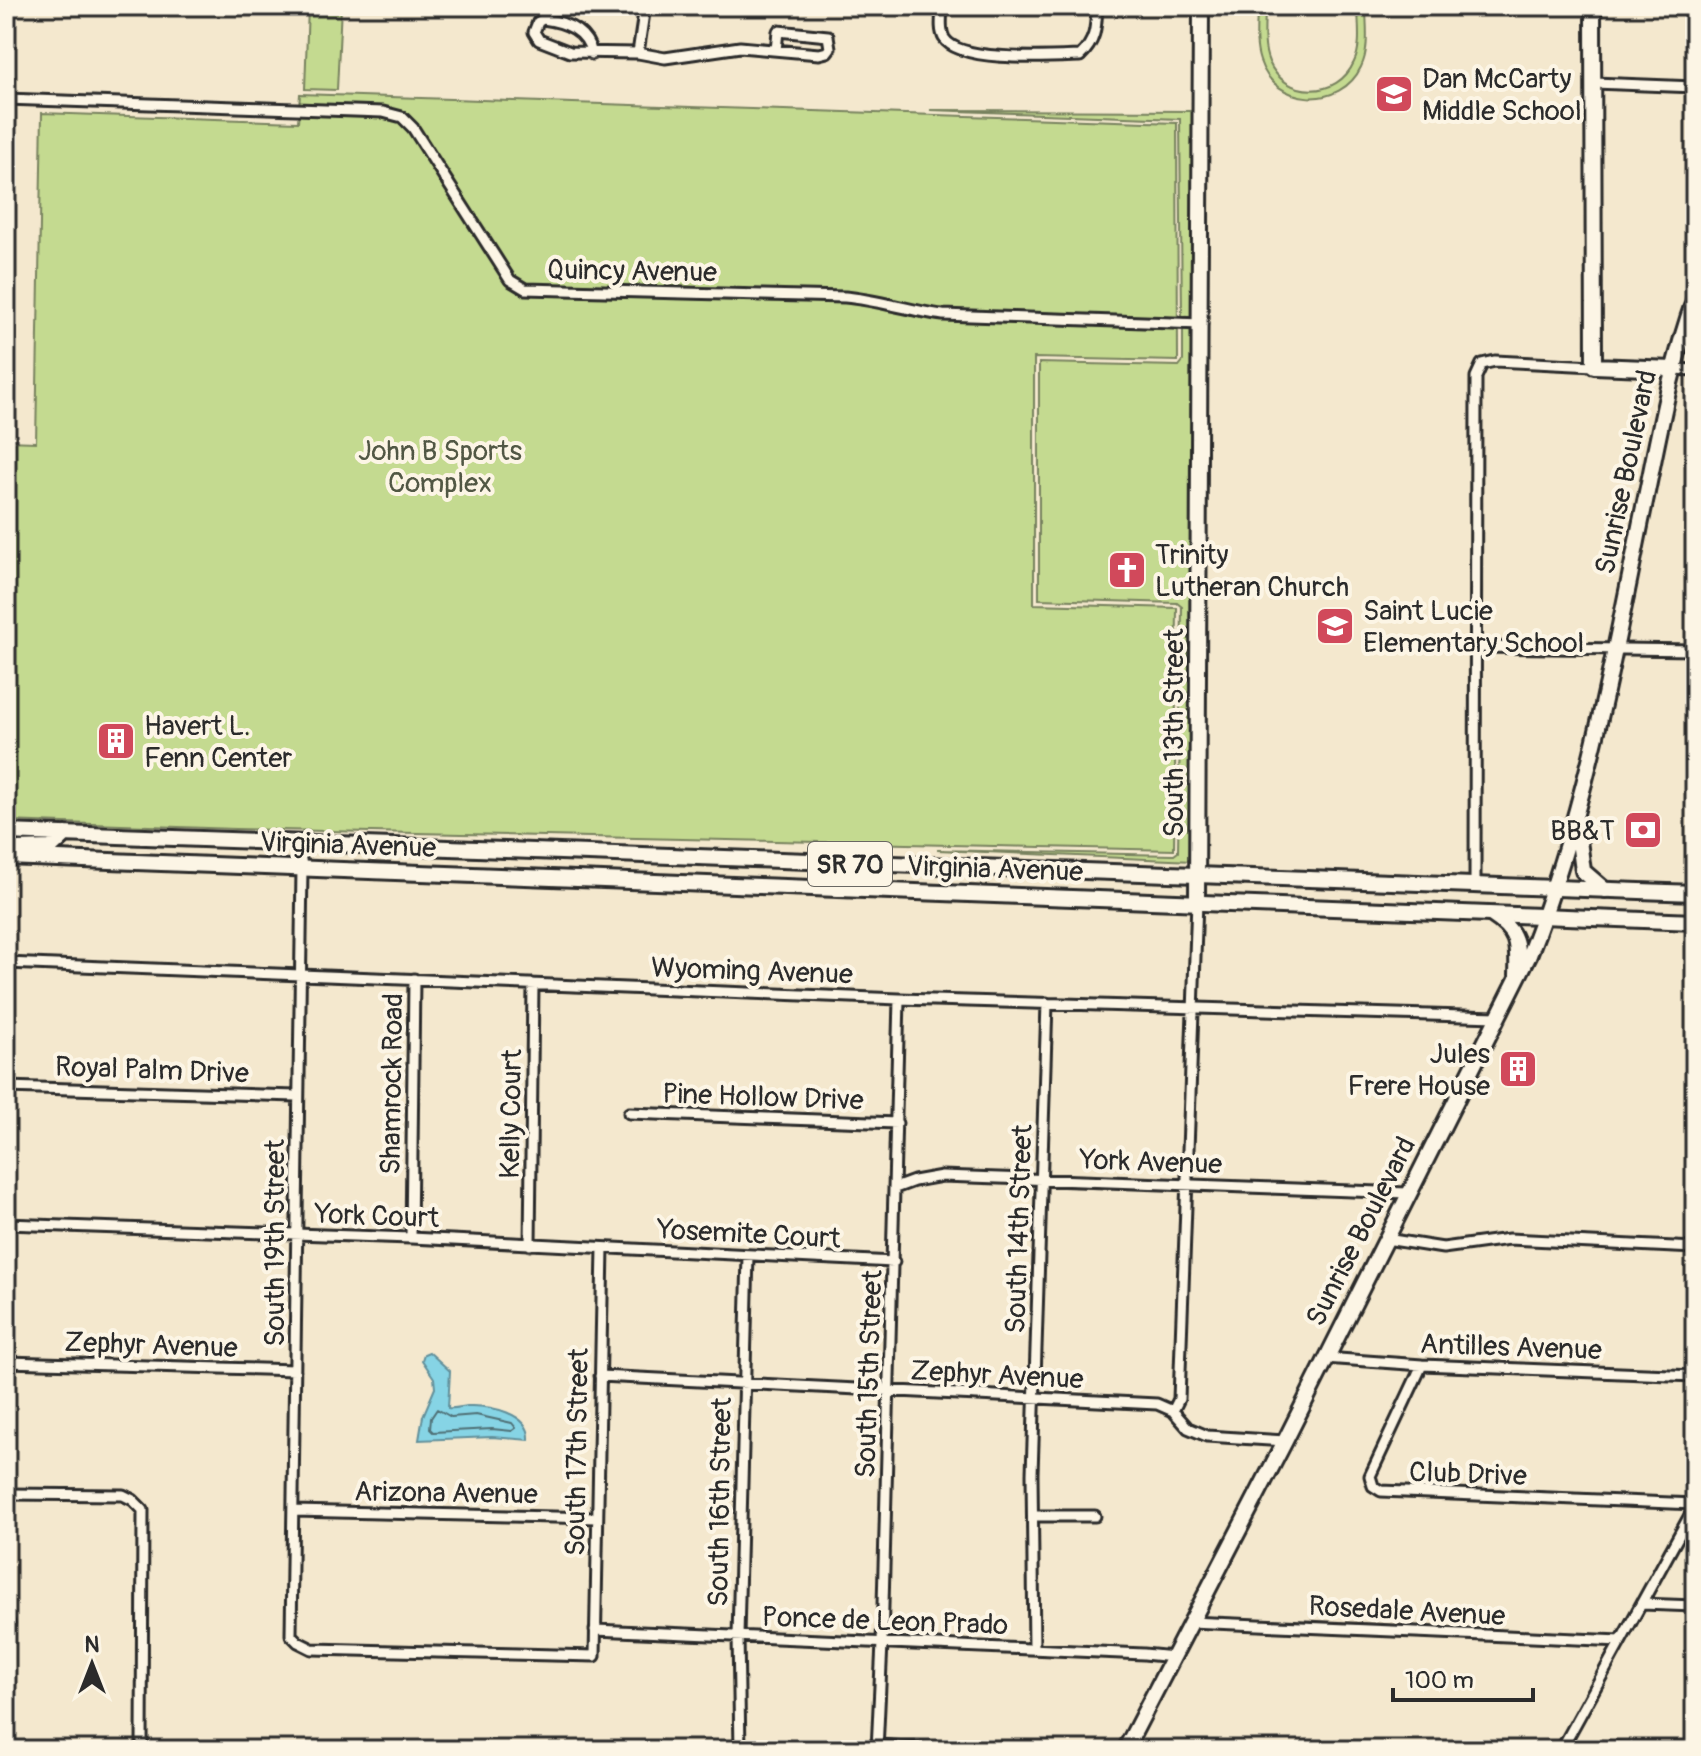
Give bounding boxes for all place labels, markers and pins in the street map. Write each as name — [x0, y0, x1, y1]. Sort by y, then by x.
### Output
place label: Dan McCarty Middle School — [1422, 62, 1582, 129]
school or university icon: Dan McCarty Middle School — [1373, 73, 1415, 115]
place label: Trinity Lutheran Church — [1155, 538, 1349, 605]
church icon: Trinity Lutheran Church — [1106, 549, 1148, 591]
place label: Saint Lucie Elementary School — [1363, 594, 1584, 661]
school or university icon: Saint Lucie Elementary School — [1314, 605, 1356, 647]
place label: Havert L. Fenn Center — [144, 709, 292, 776]
building icon: Havert L. Fenn Center — [95, 720, 137, 762]
bank icon: BB&T — [1622, 809, 1664, 851]
place label: BB&T — [1550, 814, 1615, 849]
place label: Jules Frere House — [1347, 1037, 1490, 1104]
building icon: Jules Frere House — [1497, 1048, 1539, 1090]

